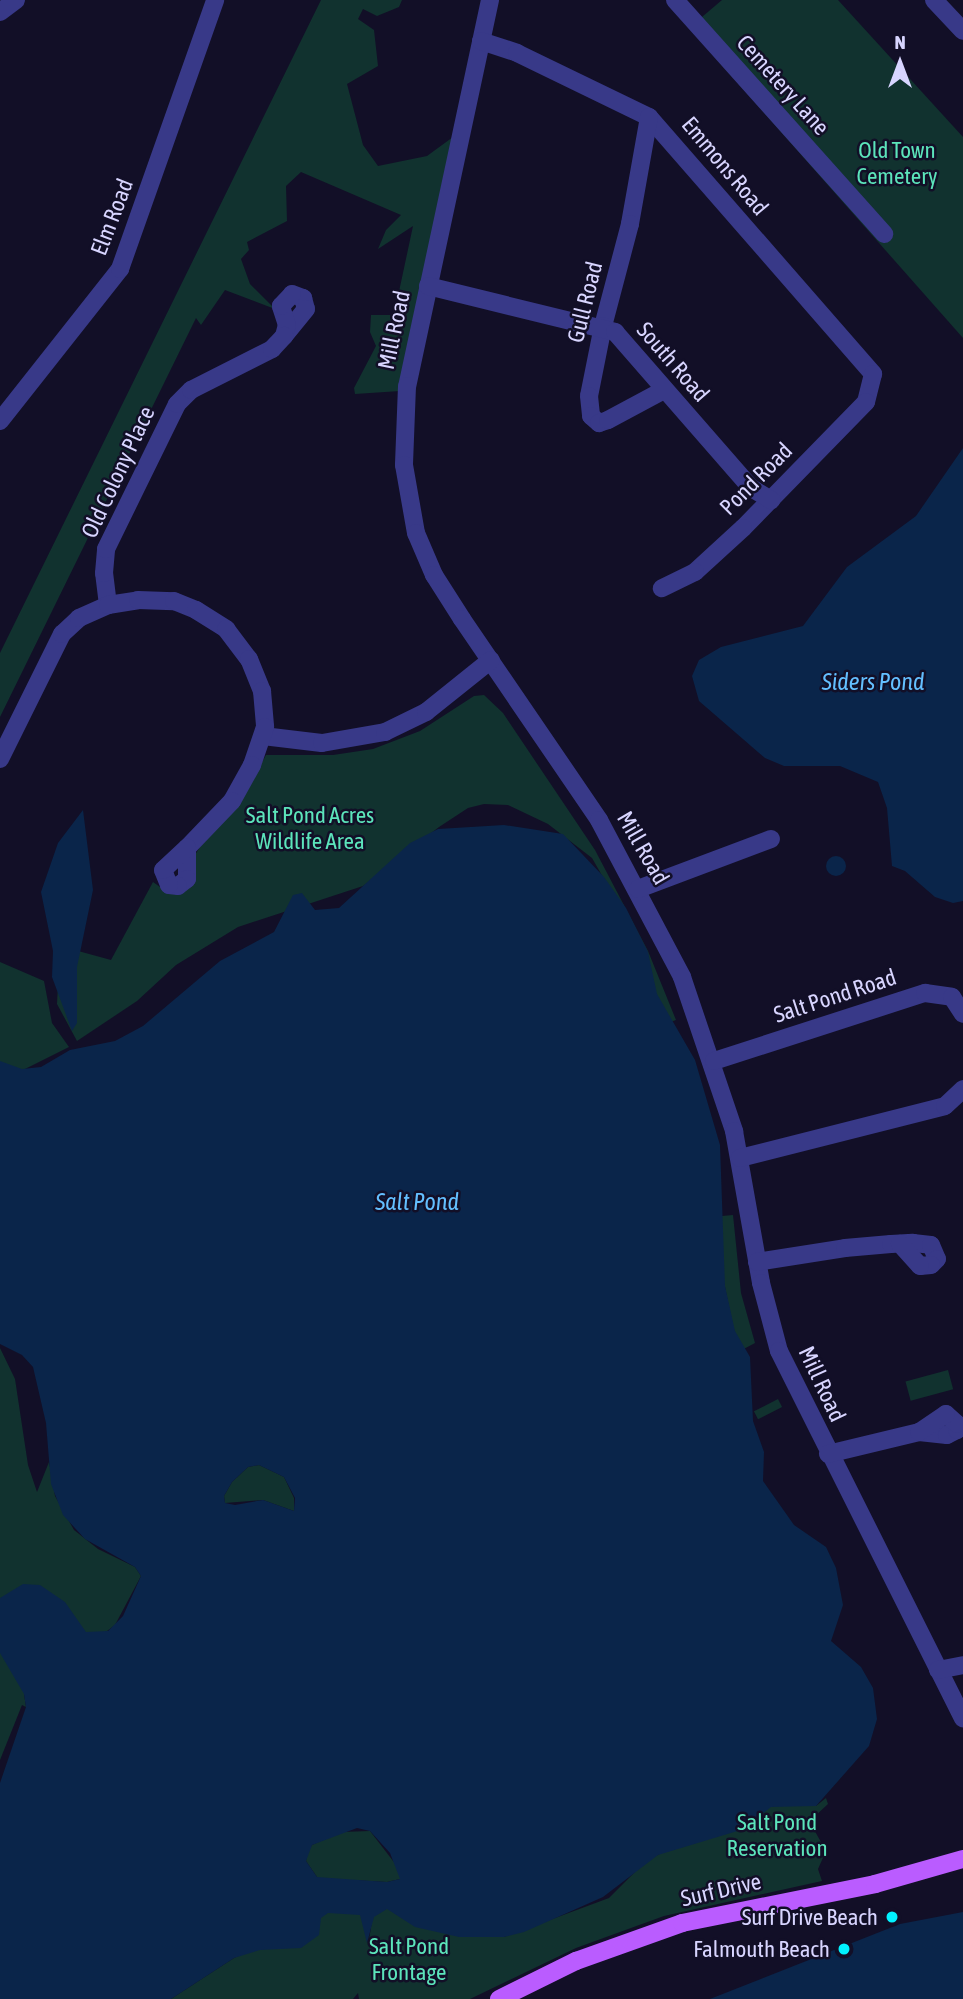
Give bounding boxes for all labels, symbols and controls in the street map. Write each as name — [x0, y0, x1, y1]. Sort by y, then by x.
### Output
north arrow — [865, 28, 935, 98]
street label: Cemetery Lane — [731, 29, 835, 141]
text: N — [894, 31, 906, 53]
street label: Emmons Road — [676, 111, 774, 221]
park label: Old Town Cemetery — [857, 136, 937, 190]
street label: Elm Road — [85, 175, 139, 259]
street label: Gull Road — [562, 259, 608, 345]
street label: Mill Road — [372, 288, 416, 372]
street label: South Road — [631, 317, 715, 407]
street label: Old Colony Place — [75, 402, 161, 542]
street label: Pond Road — [714, 437, 798, 521]
water label: Siders Pond — [822, 668, 924, 696]
park label: Salt Pond Acres Wildlife Area — [246, 801, 374, 855]
street label: Mill Road — [611, 806, 675, 890]
street label: Salt Pond Road — [770, 963, 900, 1029]
water label: Salt Pond — [375, 1188, 459, 1216]
street label: Mill Road — [793, 1342, 851, 1426]
park label: Salt Pond Reservation — [726, 1808, 828, 1862]
street label: Surf Drive — [678, 1867, 764, 1913]
place label: Surf Drive Beach — [742, 1903, 878, 1931]
marker: Surf Drive Beach — [884, 1909, 900, 1925]
park label: Salt Pond Frontage — [369, 1932, 449, 1986]
place label: Falmouth Beach — [693, 1935, 830, 1963]
marker: Falmouth Beach — [836, 1941, 852, 1957]

